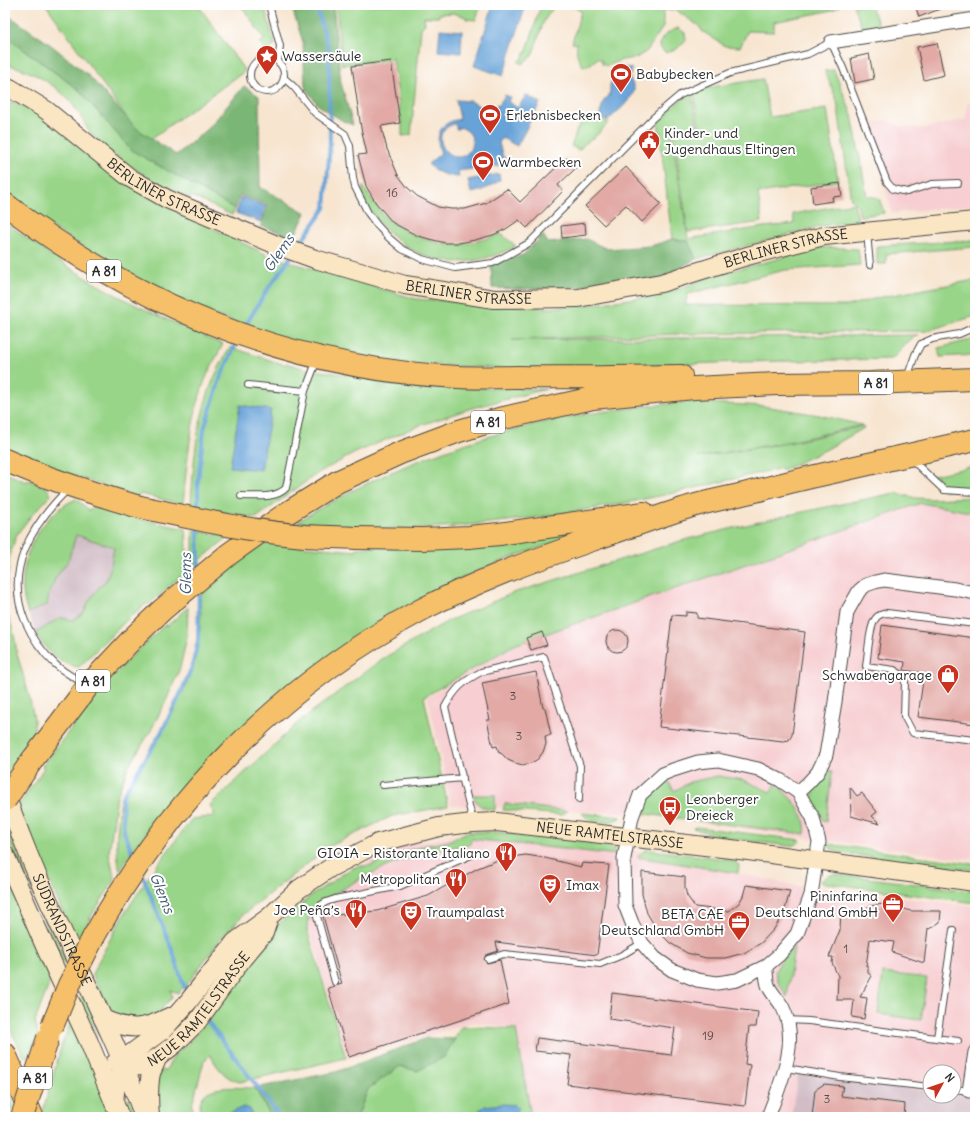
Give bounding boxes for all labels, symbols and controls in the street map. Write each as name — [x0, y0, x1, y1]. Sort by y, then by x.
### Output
place icon: Wassersäule — [254, 43, 280, 76]
place label: Wassersäule — [282, 47, 361, 65]
sports icon: Babybecken — [608, 61, 634, 94]
place label: Babybecken — [636, 65, 714, 83]
sports icon: Erlebnisbecken — [477, 102, 503, 135]
place label: Erlebnisbecken — [506, 106, 601, 124]
place label: Kinder- und Jugendhaus Eltingen — [664, 124, 796, 158]
public building icon: Kinder- und Jugendhaus Eltingen — [636, 128, 662, 161]
sports icon: Warmbecken — [470, 149, 496, 182]
place label: Warmbecken — [498, 153, 581, 171]
street label: BERLINER STRASSE — [103, 154, 223, 229]
house number: 16 — [386, 185, 398, 200]
street label: BERLINER STRASSE — [722, 225, 849, 272]
water label: Glems — [259, 229, 299, 275]
road number: A 81 — [87, 260, 121, 282]
street label: BERLINER STRASSE — [404, 276, 532, 308]
road number: A 81 — [859, 372, 893, 394]
road number: A 81 — [471, 411, 505, 433]
water label: Glems — [176, 552, 195, 595]
shop icon: Schwabengarage — [935, 662, 961, 695]
place label: Schwabengarage — [822, 666, 932, 684]
road number: A 81 — [76, 670, 110, 692]
house number: 3 — [510, 688, 517, 703]
house number: 3 — [516, 728, 523, 743]
place label: Leonberger Dreieck — [686, 790, 759, 824]
bus stop icon: Leonberger Dreieck — [657, 794, 683, 827]
street label: NEUE RAMTELSTRASSE — [535, 818, 685, 853]
restaurant icon: GIOIA – Ristorante Italiano — [493, 840, 519, 873]
place label: GIOIA – Ristorante Italiano — [317, 844, 490, 862]
restaurant icon: Metropolitan — [443, 866, 469, 899]
water label: Glems — [146, 870, 180, 917]
place label: Metropolitan — [360, 870, 440, 888]
street label: SÜDRANDSTRASSE — [29, 871, 96, 989]
theatre icon: Imax — [537, 872, 563, 905]
place label: Imax — [566, 876, 599, 894]
place label: Pininfarina Deutschland GmbH — [755, 887, 878, 921]
office icon: Pininfarina Deutschland GmbH — [880, 891, 906, 924]
restaurant icon: Joe Peña’s — [343, 897, 369, 930]
theatre icon: Traumpalast — [398, 899, 424, 932]
place label: Joe Peña’s — [273, 901, 340, 919]
place label: Traumpalast — [426, 903, 505, 921]
place label: BETA CAE Deutschland GmbH — [601, 905, 724, 939]
office icon: BETA CAE Deutschland GmbH — [726, 909, 752, 942]
house number: 1 — [844, 941, 848, 956]
street label: NEUE RAMTELSTRASSE — [144, 948, 254, 1071]
house number: 19 — [702, 1028, 714, 1043]
north arrow — [922, 1064, 962, 1104]
road number: A 81 — [18, 1067, 52, 1089]
text: N — [942, 1070, 957, 1085]
house number: 3 — [824, 1091, 831, 1106]

